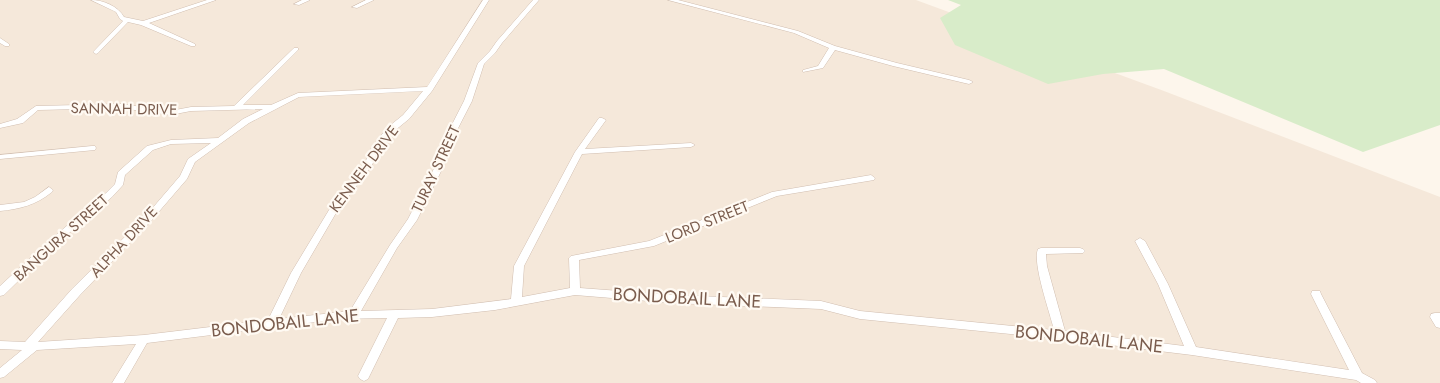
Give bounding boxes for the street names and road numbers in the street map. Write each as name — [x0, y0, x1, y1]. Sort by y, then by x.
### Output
street label: SANNAH DRIVE — [70, 97, 178, 121]
street label: KENNEH DRIVE — [324, 121, 404, 217]
street label: TURAY STREET — [406, 122, 466, 216]
street label: BANGURA STREET — [9, 189, 113, 287]
street label: LORD STREET — [662, 195, 752, 249]
street label: ALPHA DRIVE — [85, 201, 163, 283]
street label: BONDOBAIL LANE — [612, 281, 762, 315]
street label: BONDOBAIL LANE — [210, 302, 360, 344]
street label: BONDOBAIL LANE — [1014, 318, 1164, 360]

